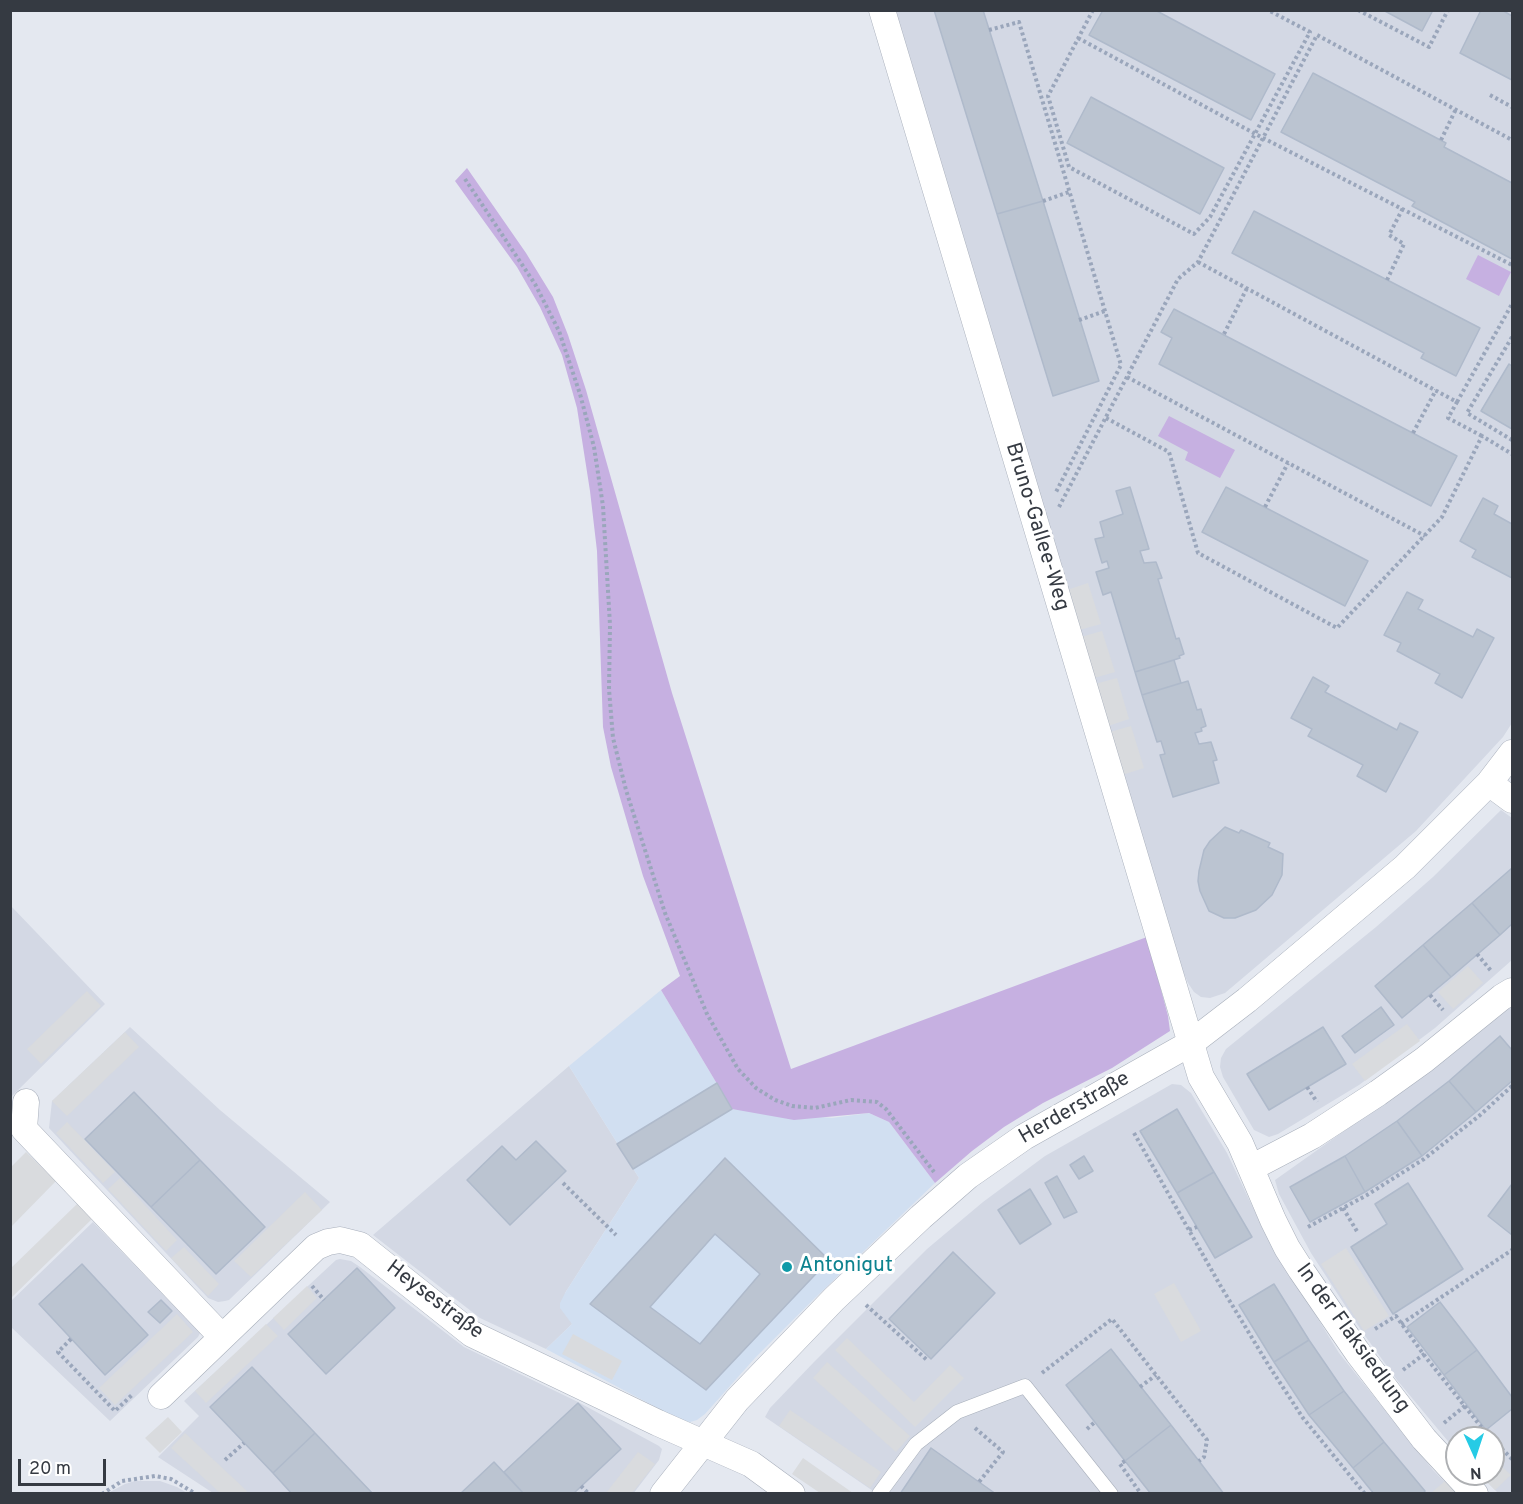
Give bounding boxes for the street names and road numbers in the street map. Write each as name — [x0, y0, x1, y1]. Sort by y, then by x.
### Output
street label: Bruno-Gallee-Weg — [998, 440, 1074, 614]
street label: Herderstraße — [1015, 1067, 1135, 1151]
street label: Heysestraße — [380, 1256, 488, 1346]
street label: In der Flaksiedlung — [1289, 1259, 1415, 1419]

